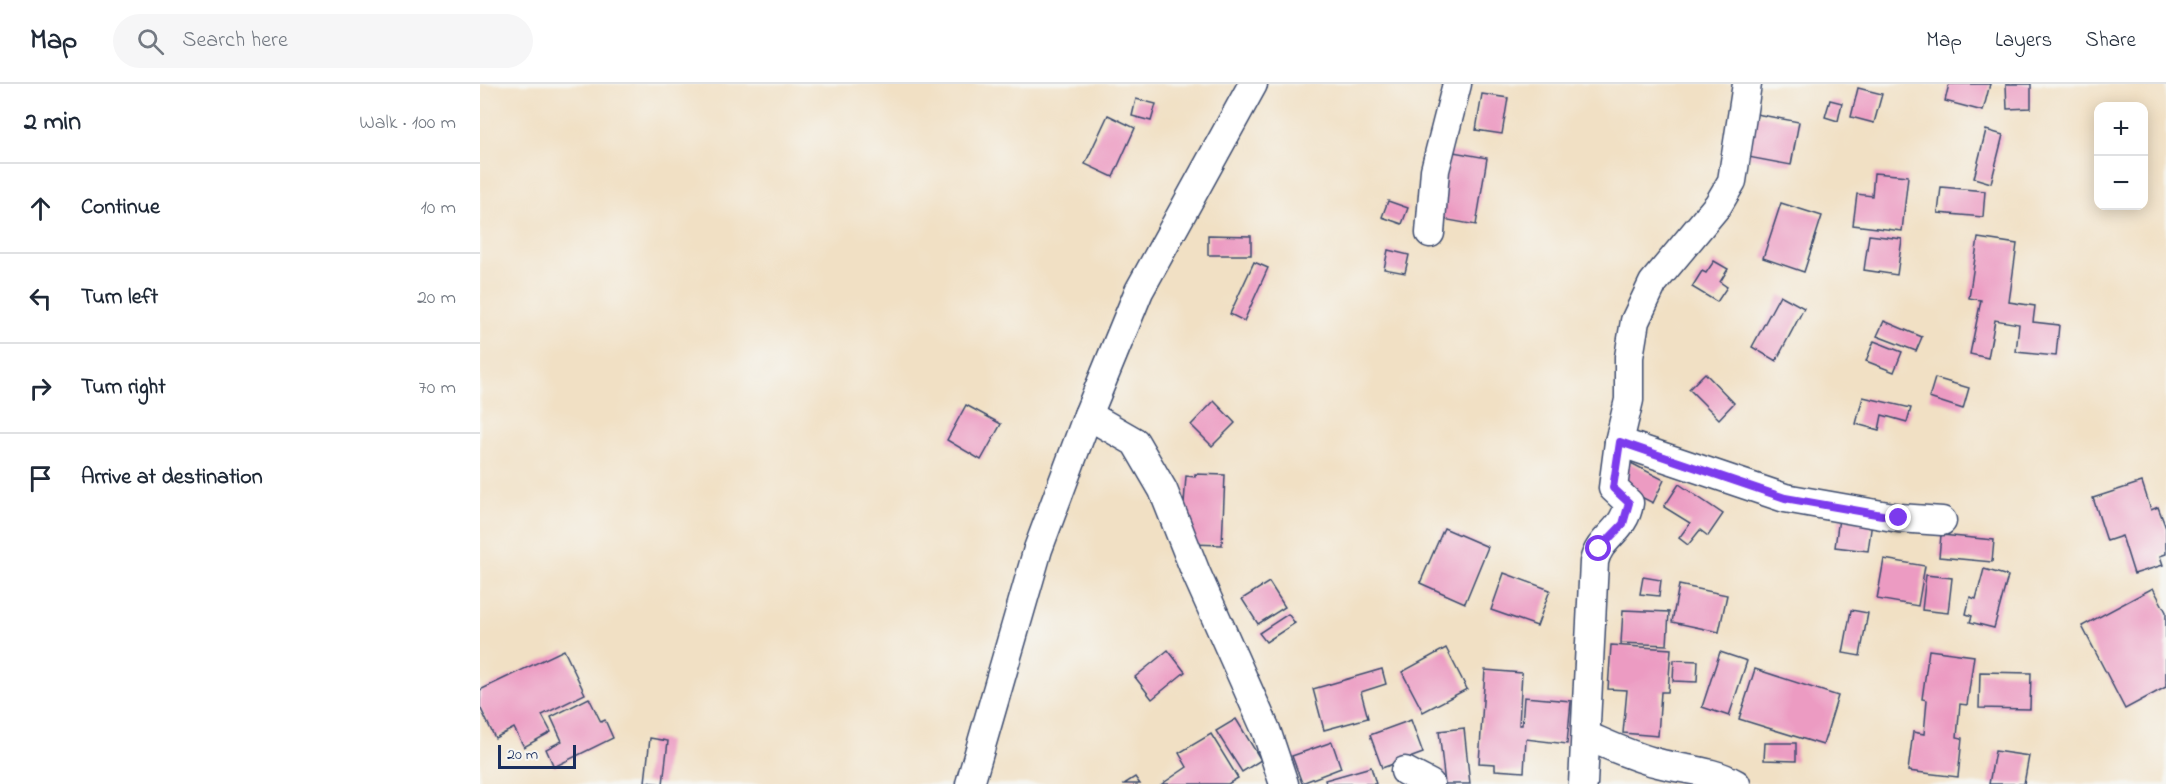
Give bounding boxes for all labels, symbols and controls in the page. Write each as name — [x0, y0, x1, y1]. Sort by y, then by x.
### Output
search box — [113, 14, 533, 68]
text: Map — [30, 21, 77, 62]
icon: search — [134, 25, 167, 58]
text: Search here — [182, 25, 288, 57]
text: Map — [1926, 26, 1962, 56]
text: Layers — [1995, 26, 2052, 56]
text: Share — [2085, 26, 2136, 56]
map controls — [2094, 102, 2148, 210]
button: + — [2094, 102, 2148, 156]
text: 2 min — [24, 104, 81, 142]
text: Walk · 100 m — [359, 109, 456, 138]
button: − — [2094, 156, 2148, 210]
icon: ahead — [24, 192, 57, 225]
text: Continue — [81, 192, 160, 224]
text: 10 m — [420, 194, 456, 223]
icon: left — [24, 282, 57, 315]
text: Turn left — [81, 282, 158, 314]
text: 20 m — [417, 284, 456, 313]
icon: right — [24, 372, 57, 405]
text: Turn right — [81, 372, 166, 404]
text: 70 m — [419, 374, 456, 403]
icon: arrive — [24, 462, 57, 495]
text: Arrive at destination — [81, 462, 263, 494]
route end — [1885, 504, 1911, 530]
route start — [1585, 535, 1611, 561]
scale bar — [498, 742, 576, 770]
text: 20 m — [507, 743, 538, 767]

